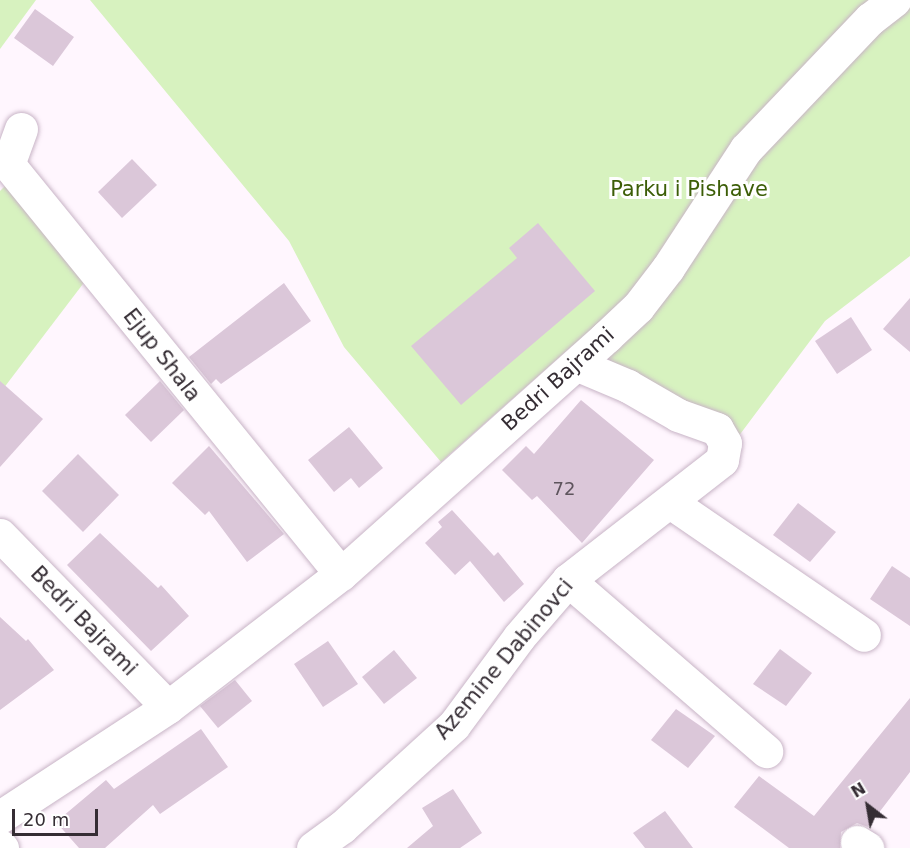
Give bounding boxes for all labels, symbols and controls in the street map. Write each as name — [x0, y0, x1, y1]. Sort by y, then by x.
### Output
park label: Parku i Pishave — [610, 176, 768, 202]
street label: Ejup Shala — [118, 304, 206, 406]
street label: Bedri Bajrami — [497, 322, 619, 436]
house number: 72 — [553, 478, 575, 500]
street label: Bedri Bajrami — [25, 561, 143, 681]
street label: Azemine Dabinovci — [430, 574, 578, 744]
north arrow — [838, 776, 898, 836]
text: N — [848, 779, 869, 802]
scale bar — [15, 797, 100, 835]
text: 20 m — [23, 809, 69, 830]

